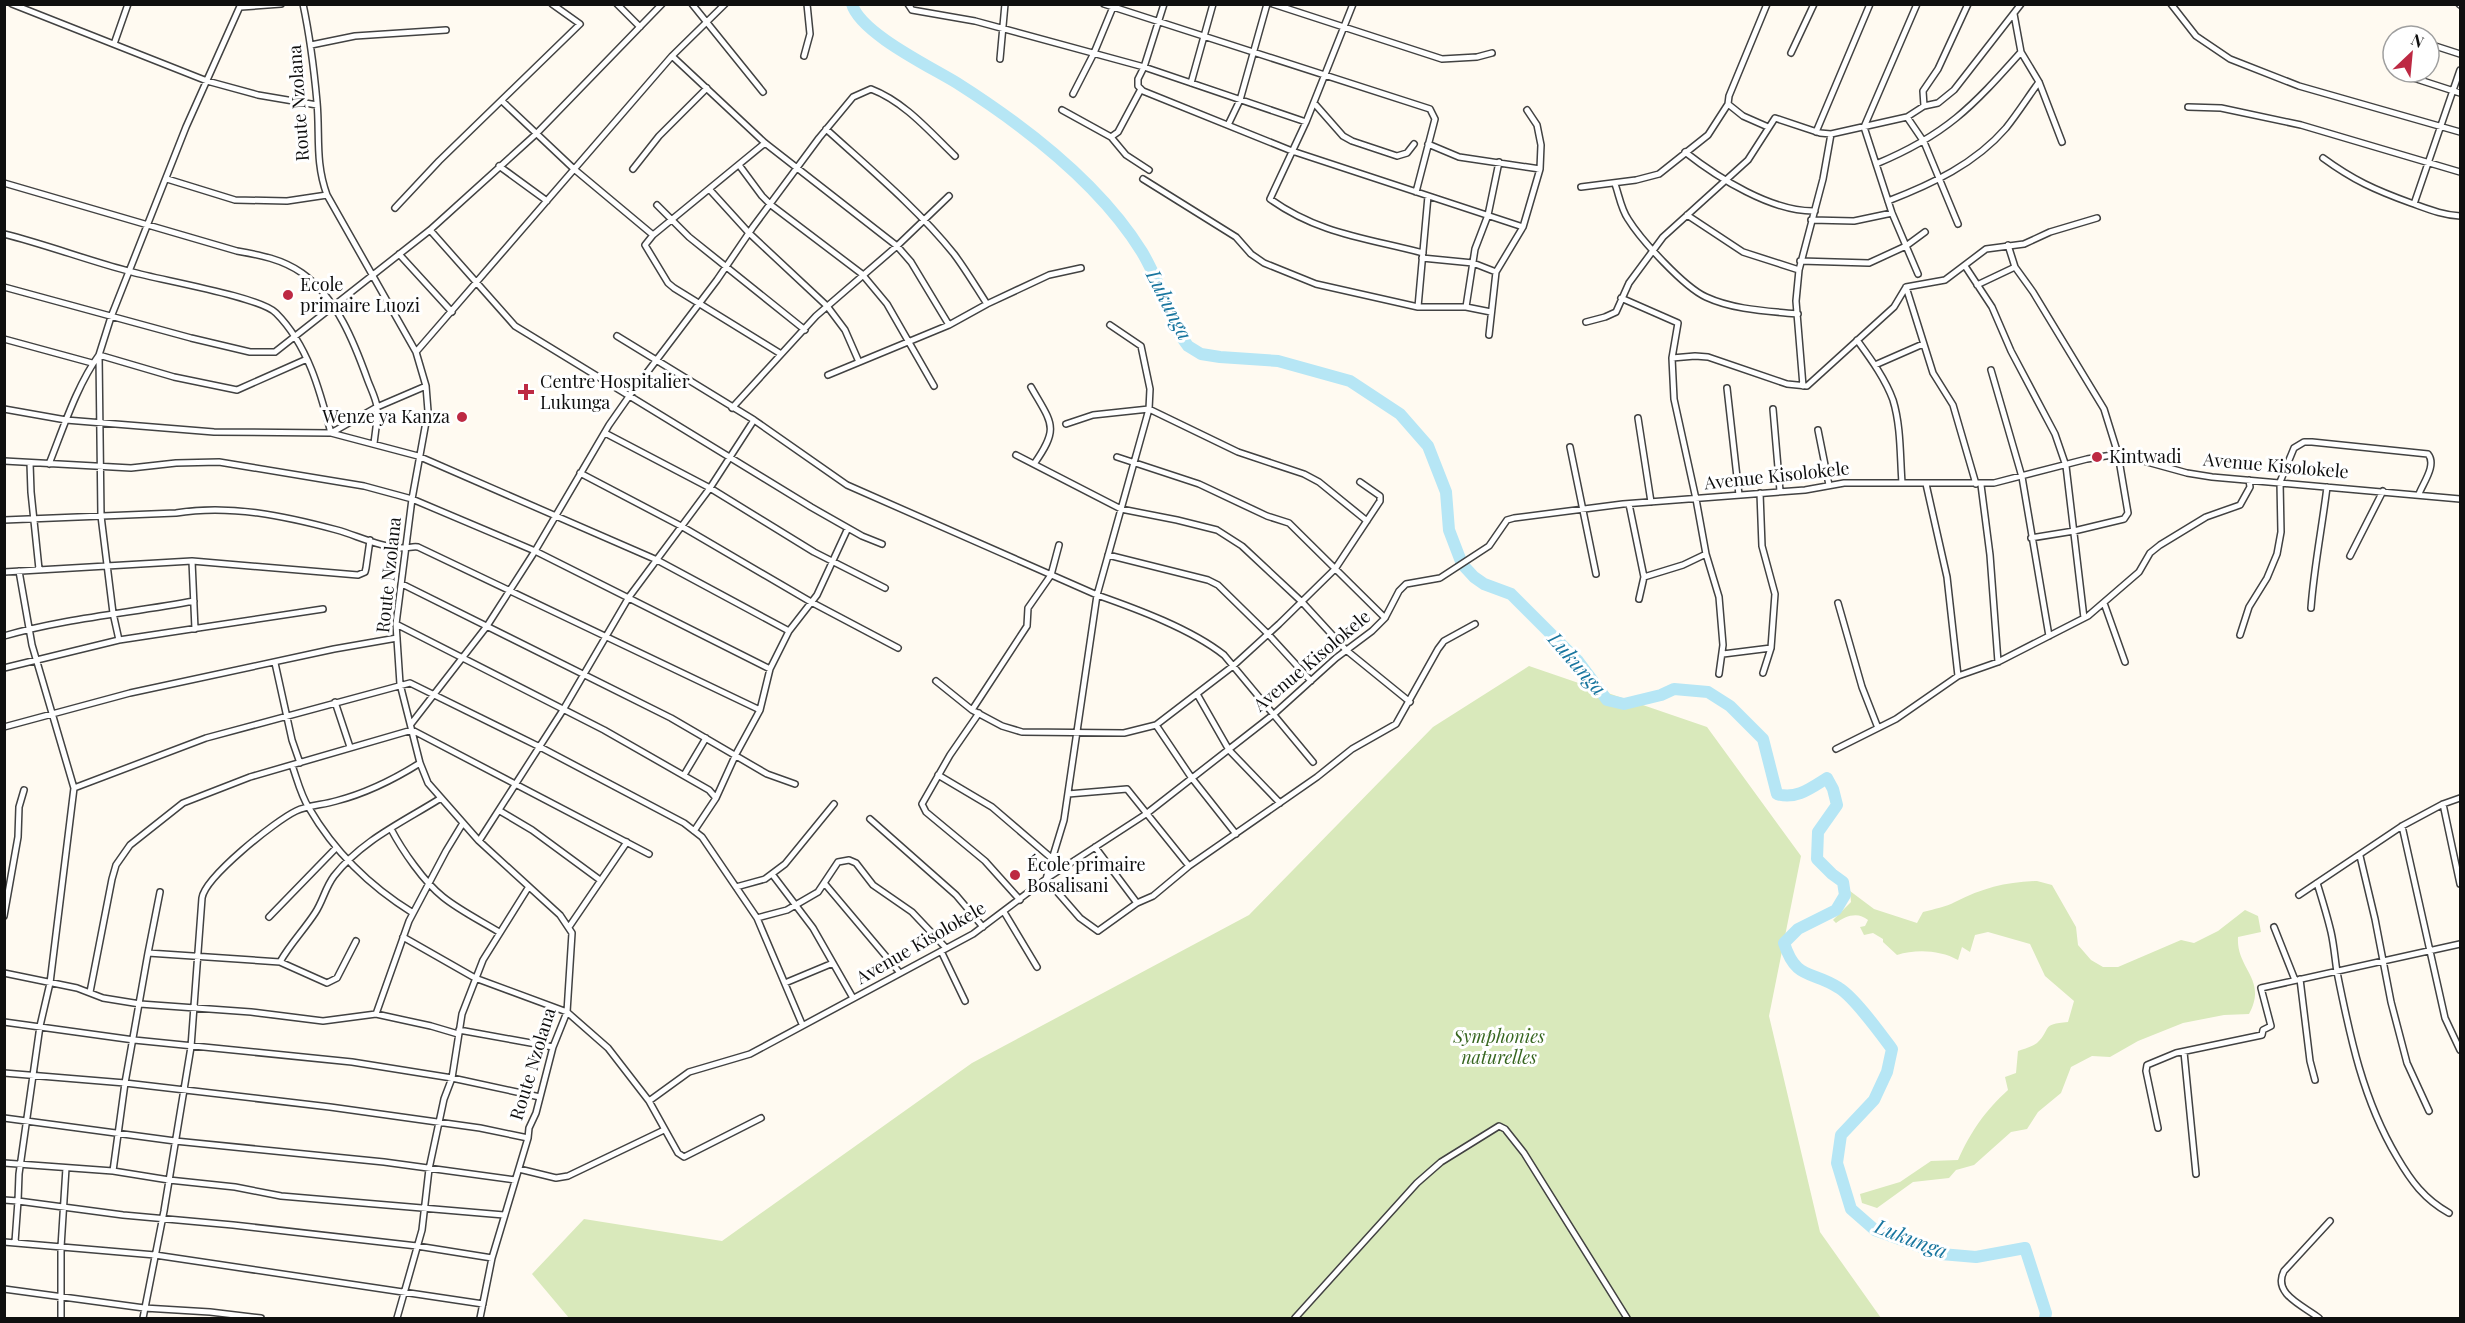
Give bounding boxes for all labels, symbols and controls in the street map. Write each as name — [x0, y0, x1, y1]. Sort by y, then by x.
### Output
north arrow — [2381, 24, 2441, 84]
text: N — [2408, 28, 2428, 52]
street label: Route Nzolana — [282, 44, 314, 162]
water label: Lukunga — [1141, 264, 1200, 344]
place label: Ecole primaire Luozi — [300, 272, 420, 317]
marker: Ecole primaire Luozi — [281, 288, 295, 302]
place label: Centre Hospitalier Lukunga — [540, 369, 690, 414]
marker: Centre Hospitalier Lukunga — [517, 383, 535, 401]
place label: Wenze ya Kanza — [321, 404, 450, 428]
marker: Wenze ya Kanza — [455, 410, 469, 424]
place label: Kintwadi — [2109, 444, 2182, 468]
street label: Avenue Kisolokele — [2201, 447, 2350, 483]
marker: Kintwadi — [2090, 450, 2104, 464]
street label: Avenue Kisolokele — [1702, 455, 1851, 495]
street label: Route Nzolana — [370, 516, 406, 634]
street label: Avenue Kisolokele — [1247, 604, 1375, 717]
water label: Lukunga — [1542, 625, 1613, 700]
place label: École primaire Bosalisani — [1027, 852, 1146, 897]
marker: École primaire Bosalisani — [1008, 868, 1022, 882]
street label: Avenue Kisolokele — [850, 895, 990, 990]
street label: Route Nzolana — [504, 1005, 561, 1123]
park label: Symphonies naturelles — [1452, 1024, 1545, 1069]
water label: Lukunga — [1870, 1211, 1952, 1264]

